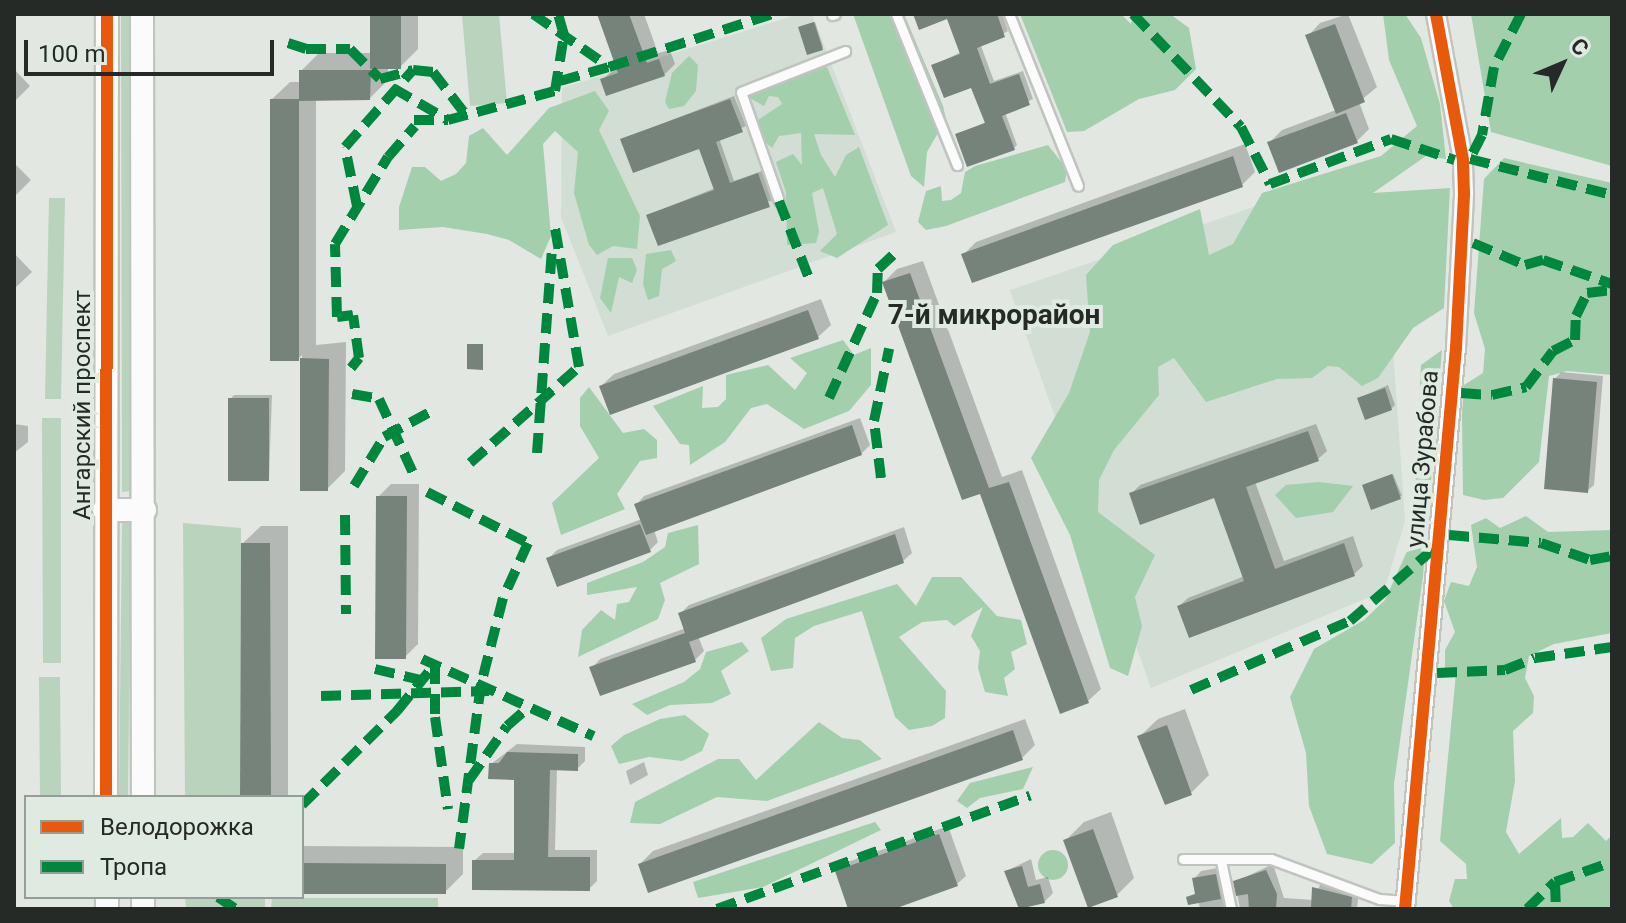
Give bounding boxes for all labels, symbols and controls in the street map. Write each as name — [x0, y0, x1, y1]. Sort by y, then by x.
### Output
scale bar — [28, 24, 278, 74]
north arrow — [1522, 24, 1602, 104]
text: С — [1566, 33, 1594, 61]
text: 100 m — [38, 40, 105, 68]
street label: Ангарский проспект — [69, 290, 97, 520]
district label: 7-й микрорайон — [888, 298, 1100, 332]
street label: улица Зурабова — [1401, 369, 1445, 549]
legend — [24, 795, 304, 899]
text: Велодорожка — [100, 813, 254, 841]
text: Тропа — [100, 853, 167, 881]

